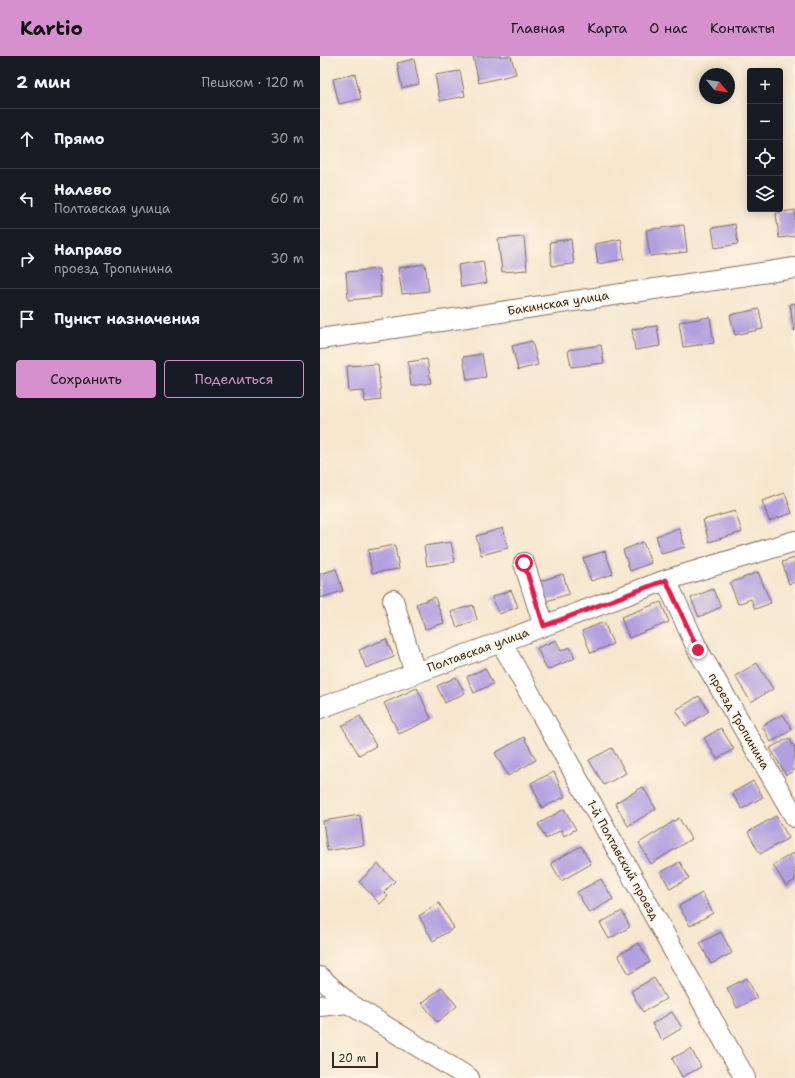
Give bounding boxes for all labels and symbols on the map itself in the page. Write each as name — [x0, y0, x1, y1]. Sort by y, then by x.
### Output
north arrow — [699, 68, 735, 104]
street label: Бакинская улица — [506, 287, 610, 319]
route start — [515, 554, 533, 572]
street label: Полтавская улица — [425, 624, 532, 676]
route end — [689, 641, 707, 659]
street label: проезд Тропинина — [705, 670, 774, 773]
street label: 1-й Полтавский проезд — [583, 797, 663, 923]
scale bar — [332, 1050, 378, 1069]

